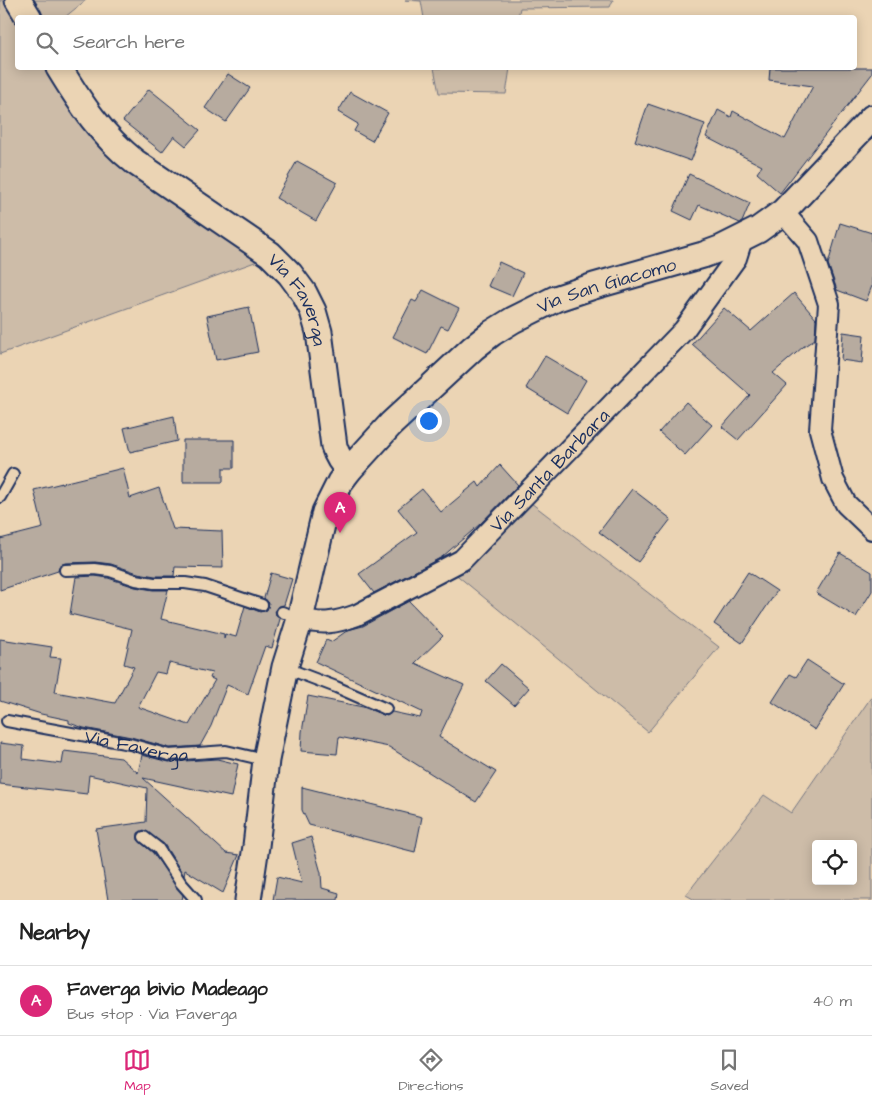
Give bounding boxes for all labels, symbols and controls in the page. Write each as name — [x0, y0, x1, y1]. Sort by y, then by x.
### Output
search box — [15, 15, 857, 70]
icon: search — [33, 29, 61, 57]
text: Search here — [73, 29, 185, 56]
street label: Via Faverga — [261, 247, 333, 348]
street label: Via San Giacomo — [532, 251, 680, 321]
street label: Via Santa Barbara — [484, 403, 616, 539]
your location — [416, 408, 442, 434]
pin: A — [324, 492, 356, 533]
street label: Via Faverga — [82, 724, 189, 771]
map controls — [812, 840, 857, 885]
button: locate — [812, 840, 857, 885]
text: Nearby — [20, 918, 90, 947]
text: Faverga bivio Madeago — [67, 976, 268, 1003]
text: A — [31, 990, 41, 1012]
text: 40 m — [812, 990, 852, 1012]
text: Bus stop · Via Faverga — [67, 1003, 237, 1025]
tab: Map — [123, 1046, 151, 1096]
tab: Directions — [398, 1046, 463, 1096]
tab: Saved — [710, 1046, 749, 1096]

